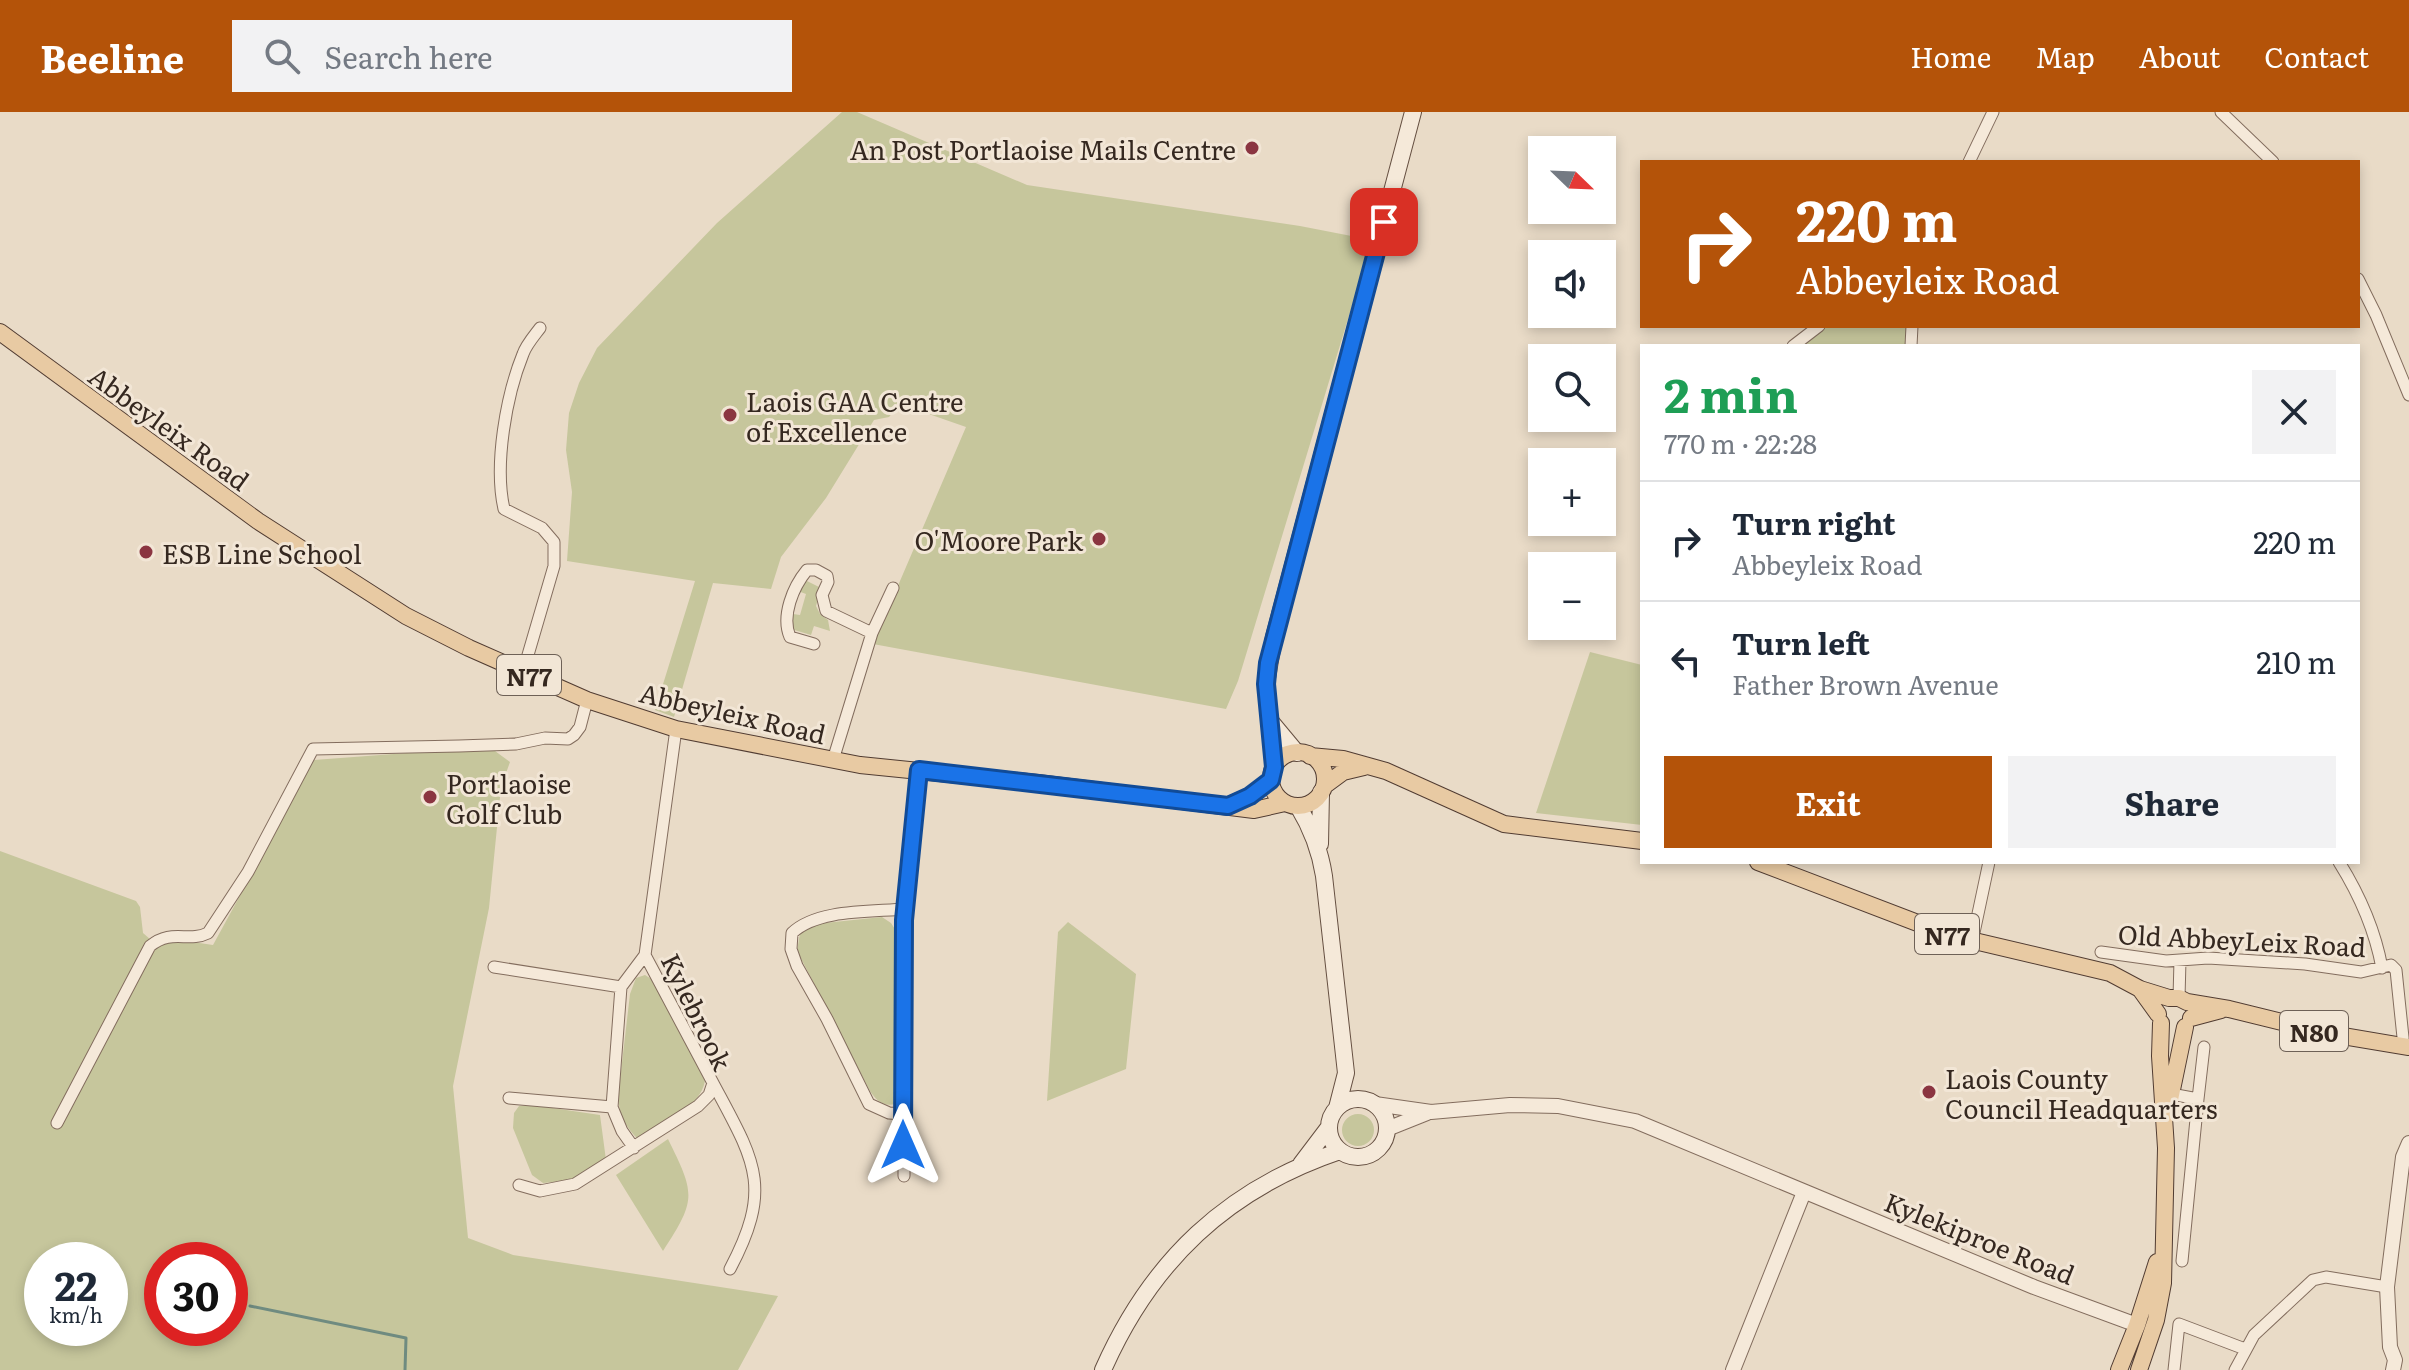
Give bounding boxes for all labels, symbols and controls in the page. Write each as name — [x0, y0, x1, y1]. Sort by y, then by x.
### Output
search box — [232, 20, 792, 92]
text: Beeline — [40, 28, 184, 85]
icon: search — [260, 34, 304, 78]
text: Search here — [324, 34, 493, 78]
text: Home — [1910, 35, 1991, 77]
text: Map — [2035, 35, 2095, 77]
text: About — [2139, 35, 2220, 77]
text: Contact — [2264, 35, 2369, 77]
place label: An Post Portlaoise Mails Centre — [850, 129, 1236, 168]
north arrow — [1528, 136, 1616, 224]
map controls — [1528, 136, 1616, 640]
marker: An Post Portlaoise Mails Centre — [1243, 139, 1261, 157]
text: 220 m — [1796, 176, 1958, 259]
pin — [1350, 188, 1418, 256]
icon: right — [1664, 192, 1768, 296]
icon: arrive — [1362, 200, 1406, 244]
button: sound — [1528, 240, 1616, 328]
text: Abbeyleix Road — [1796, 252, 2059, 305]
button: search — [1528, 344, 1616, 432]
street label: Abbeyleix Road — [82, 355, 259, 499]
text: 2 min — [1664, 357, 1798, 428]
button: close — [2252, 370, 2336, 454]
place label: Laois GAA Centre of Excellence — [746, 381, 964, 450]
marker: Laois GAA Centre of Excellence — [721, 406, 739, 424]
text: 770 m · 22:28 — [1664, 423, 1817, 462]
button: + — [1528, 448, 1616, 536]
text: Turn right — [1732, 500, 1896, 544]
icon: right — [1664, 519, 1708, 563]
text: 220 m — [2253, 519, 2336, 563]
place label: O'Moore Park — [914, 520, 1084, 559]
marker: O'Moore Park — [1090, 530, 1108, 548]
place label: ESB Line School — [162, 533, 362, 572]
marker: ESB Line School — [137, 543, 155, 561]
text: Abbeyleix Road — [1732, 544, 1922, 583]
button: − — [1528, 552, 1616, 640]
text: Turn left — [1732, 620, 1870, 664]
icon: left — [1664, 639, 1708, 683]
text: 210 m — [2256, 639, 2336, 683]
road number: N77 — [497, 655, 561, 695]
text: Father Brown Avenue — [1732, 664, 1999, 703]
street label: Abbeyleix Road — [636, 672, 830, 752]
button: Exit — [1664, 756, 1992, 848]
button: Share — [2008, 756, 2336, 848]
place label: Portlaoise Golf Club — [446, 763, 571, 832]
marker: Portlaoise Golf Club — [421, 788, 439, 806]
street label: Old AbbeyLeix Road — [2117, 913, 2367, 965]
road number: N77 — [1915, 914, 1979, 954]
street label: Kylebrook — [653, 946, 744, 1077]
road number: N80 — [2280, 1011, 2348, 1051]
place label: Laois County Council Headquarters — [1945, 1058, 2217, 1127]
marker: Laois County Council Headquarters — [1920, 1083, 1938, 1101]
position arrow — [861, 1103, 945, 1187]
street label: Kylekiproe Road — [1879, 1181, 2081, 1293]
speed limit sign: 30 — [144, 1242, 248, 1346]
text: 22 — [55, 1254, 97, 1313]
text: km/h — [49, 1299, 103, 1329]

